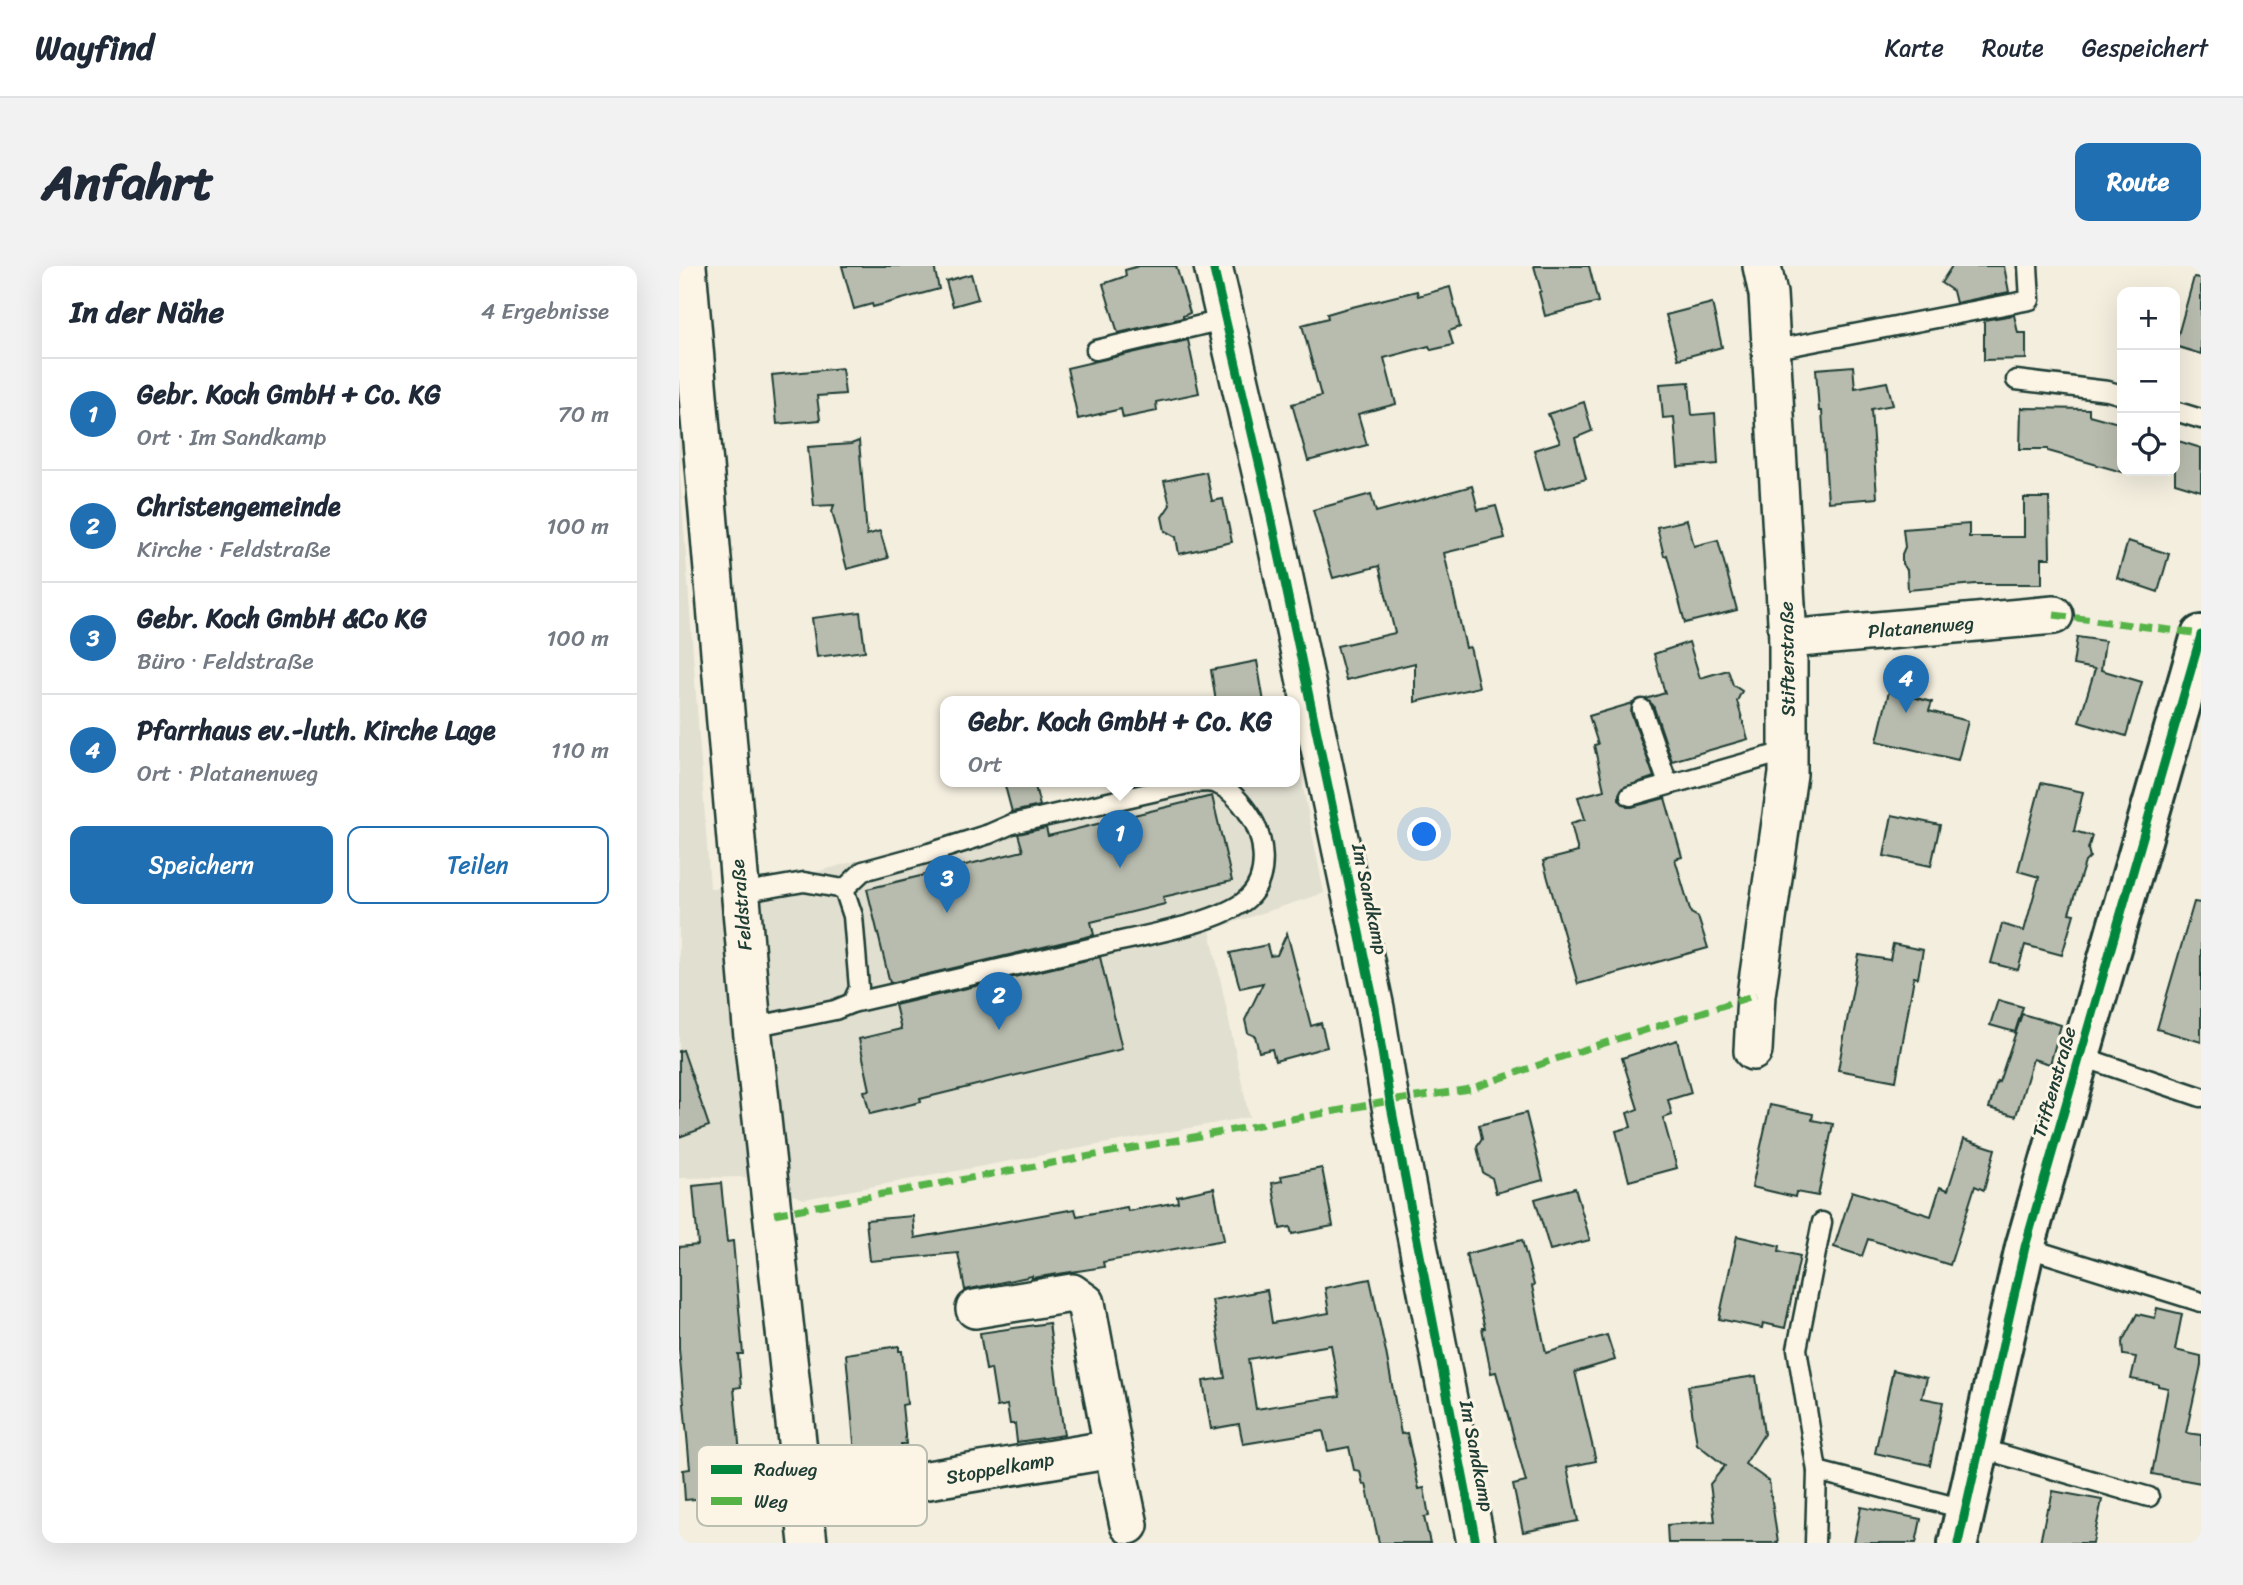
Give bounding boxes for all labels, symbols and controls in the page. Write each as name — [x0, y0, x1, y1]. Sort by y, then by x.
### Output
text: Wayfind — [35, 19, 154, 77]
text: Karte — [1885, 27, 1944, 69]
text: Route — [1982, 27, 2044, 69]
text: Gespeichert — [2082, 27, 2208, 69]
text: Anfahrt — [42, 139, 214, 226]
button: Route — [2075, 143, 2201, 221]
text: In der Nähe — [70, 285, 224, 339]
map controls — [2117, 287, 2180, 476]
button: + — [2117, 287, 2180, 350]
text: 4 Ergebnisse — [481, 291, 609, 332]
button: − — [2117, 350, 2180, 413]
text: Gebr. Koch GmbH + Co. KG — [137, 371, 441, 417]
text: 1 — [88, 394, 98, 435]
text: 70 m — [558, 394, 609, 435]
button: locate — [2117, 413, 2180, 476]
text: Ort · Im Sandkamp — [137, 417, 326, 458]
text: Christengemeinde — [137, 483, 341, 529]
text: 2 — [86, 506, 100, 547]
text: 100 m — [546, 506, 609, 547]
text: Kirche · Feldstraße — [137, 529, 331, 570]
text: Gebr. Koch GmbH &Co KG — [137, 595, 427, 641]
street label: Stifterstraße — [1769, 601, 1805, 717]
street label: Platanenweg — [1866, 606, 1976, 648]
text: 3 — [87, 618, 99, 659]
text: 100 m — [546, 618, 609, 659]
text: Büro · Feldstraße — [137, 641, 314, 682]
pin: 4 — [1883, 655, 1929, 713]
popup — [940, 696, 1300, 787]
text: Gebr. Koch GmbH + Co. KG — [968, 698, 1272, 744]
text: Pfarrhaus ev.-luth. Kirche Lage — [137, 707, 495, 753]
text: 4 — [86, 730, 100, 771]
text: 110 m — [551, 730, 609, 771]
text: Ort — [968, 744, 1003, 785]
text: Ort · Platanenweg — [137, 753, 318, 794]
pin: 1 — [1097, 810, 1143, 868]
your location — [1407, 817, 1441, 851]
button: Speichern — [70, 826, 333, 904]
button: Teilen — [347, 826, 609, 904]
street label: Im Sandkamp — [1342, 839, 1398, 958]
pin: 3 — [924, 855, 970, 913]
street label: Feldstraße — [721, 858, 761, 952]
pin: 2 — [976, 972, 1022, 1030]
street label: Triftenstraße — [2022, 1022, 2086, 1141]
street label: Im Sandkamp — [1450, 1396, 1504, 1515]
street label: Stoppelkamp — [943, 1442, 1057, 1494]
legend — [697, 1445, 927, 1526]
text: Radweg — [754, 1453, 818, 1486]
text: Weg — [754, 1485, 788, 1518]

